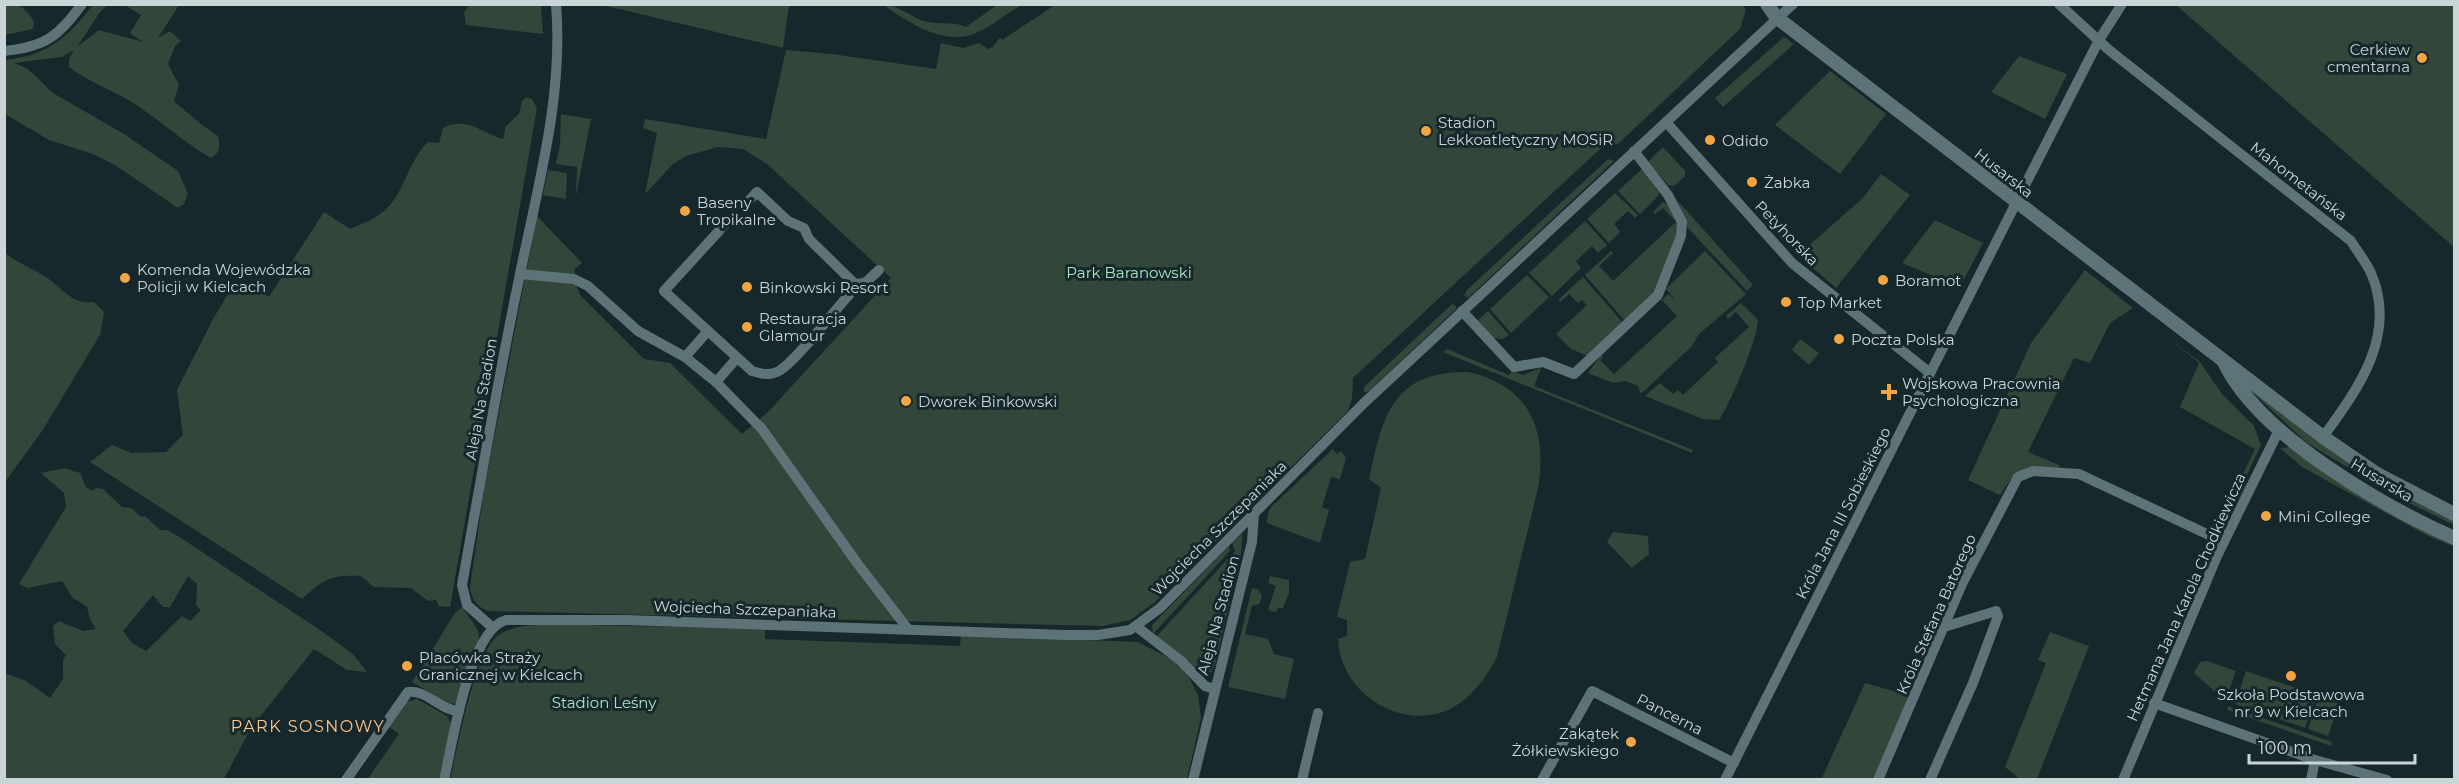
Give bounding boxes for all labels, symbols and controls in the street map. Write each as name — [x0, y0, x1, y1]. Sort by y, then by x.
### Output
place label: Cerkiew cmentarna — [2327, 40, 2411, 76]
marker: Cerkiew cmentarna — [2415, 51, 2429, 65]
place label: Stadion Lekkoatletyczny MOSiR — [1438, 113, 1613, 149]
marker: Stadion Lekkoatletyczny MOSiR — [1419, 124, 1433, 138]
place label: Odido — [1722, 131, 1768, 150]
marker: Odido — [1703, 133, 1717, 147]
street label: Mahometańska — [2247, 137, 2351, 225]
street label: Husarska — [1971, 144, 2037, 202]
place label: Żabka — [1764, 173, 1810, 192]
marker: Żabka — [1745, 175, 1759, 189]
place label: Baseny Tropikalne — [697, 193, 776, 229]
street label: Petyhorska — [1751, 196, 1823, 270]
marker: Baseny Tropikalne — [678, 204, 692, 218]
place label: Komenda Wojewódzka Policji w Kielcach — [137, 260, 311, 296]
park label: Park Baranowski — [1066, 263, 1192, 282]
marker: Komenda Wojewódzka Policji w Kielcach — [118, 271, 132, 285]
place label: Boramot — [1895, 271, 1961, 290]
marker: Boramot — [1876, 273, 1890, 287]
place label: Binkowski Resort — [759, 278, 889, 297]
marker: Binkowski Resort — [740, 280, 754, 294]
place label: Top Market — [1798, 293, 1882, 312]
marker: Top Market — [1779, 295, 1793, 309]
place label: Restauracja Glamour — [759, 309, 847, 345]
marker: Restauracja Glamour — [740, 320, 754, 334]
place label: Poczta Polska — [1851, 330, 1955, 349]
marker: Poczta Polska — [1832, 332, 1846, 346]
street label: Aleja Na Stadion — [461, 337, 501, 461]
place label: Wojskowa Pracownia Psychologiczna — [1902, 374, 2061, 410]
marker: Wojskowa Pracownia Psychologiczna — [1880, 383, 1898, 401]
place label: Dworek Binkowski — [918, 392, 1057, 411]
marker: Dworek Binkowski — [899, 394, 913, 408]
street label: Króla Jana III Sobieskiego — [1791, 424, 1895, 602]
street label: Husarska — [2347, 454, 2417, 506]
street label: Wojciecha Szczepaniaka — [1147, 456, 1291, 600]
street label: Hetmana Jana Karola Chodkiewicza — [2122, 470, 2250, 724]
place label: Mini College — [2278, 507, 2371, 526]
marker: Mini College — [2259, 509, 2273, 523]
street label: Króla Stefana Batorego — [1892, 531, 1980, 697]
street label: Aleja Na Stadion — [1193, 553, 1243, 677]
street label: Wojciecha Szczepaniaka — [653, 596, 837, 622]
place label: Placówka Straży Granicznej w Kielcach — [419, 648, 583, 684]
marker: Placówka Straży Granicznej w Kielcach — [400, 659, 414, 673]
marker: Szkoła Podstawowa nr 9 w Kielcach — [2284, 669, 2298, 683]
place label: Szkoła Podstawowa nr 9 w Kielcach — [2217, 685, 2365, 721]
street label: Pancerna — [1634, 689, 1706, 739]
park label: Stadion Leśny — [552, 693, 657, 712]
district label: PARK SOSNOWY — [231, 717, 385, 736]
place label: Zakątek Żółkiewskiego — [1512, 724, 1619, 760]
scale bar — [2249, 727, 2416, 765]
marker: Zakątek Żółkiewskiego — [1624, 735, 1638, 749]
text: 100 m — [2258, 737, 2312, 759]

